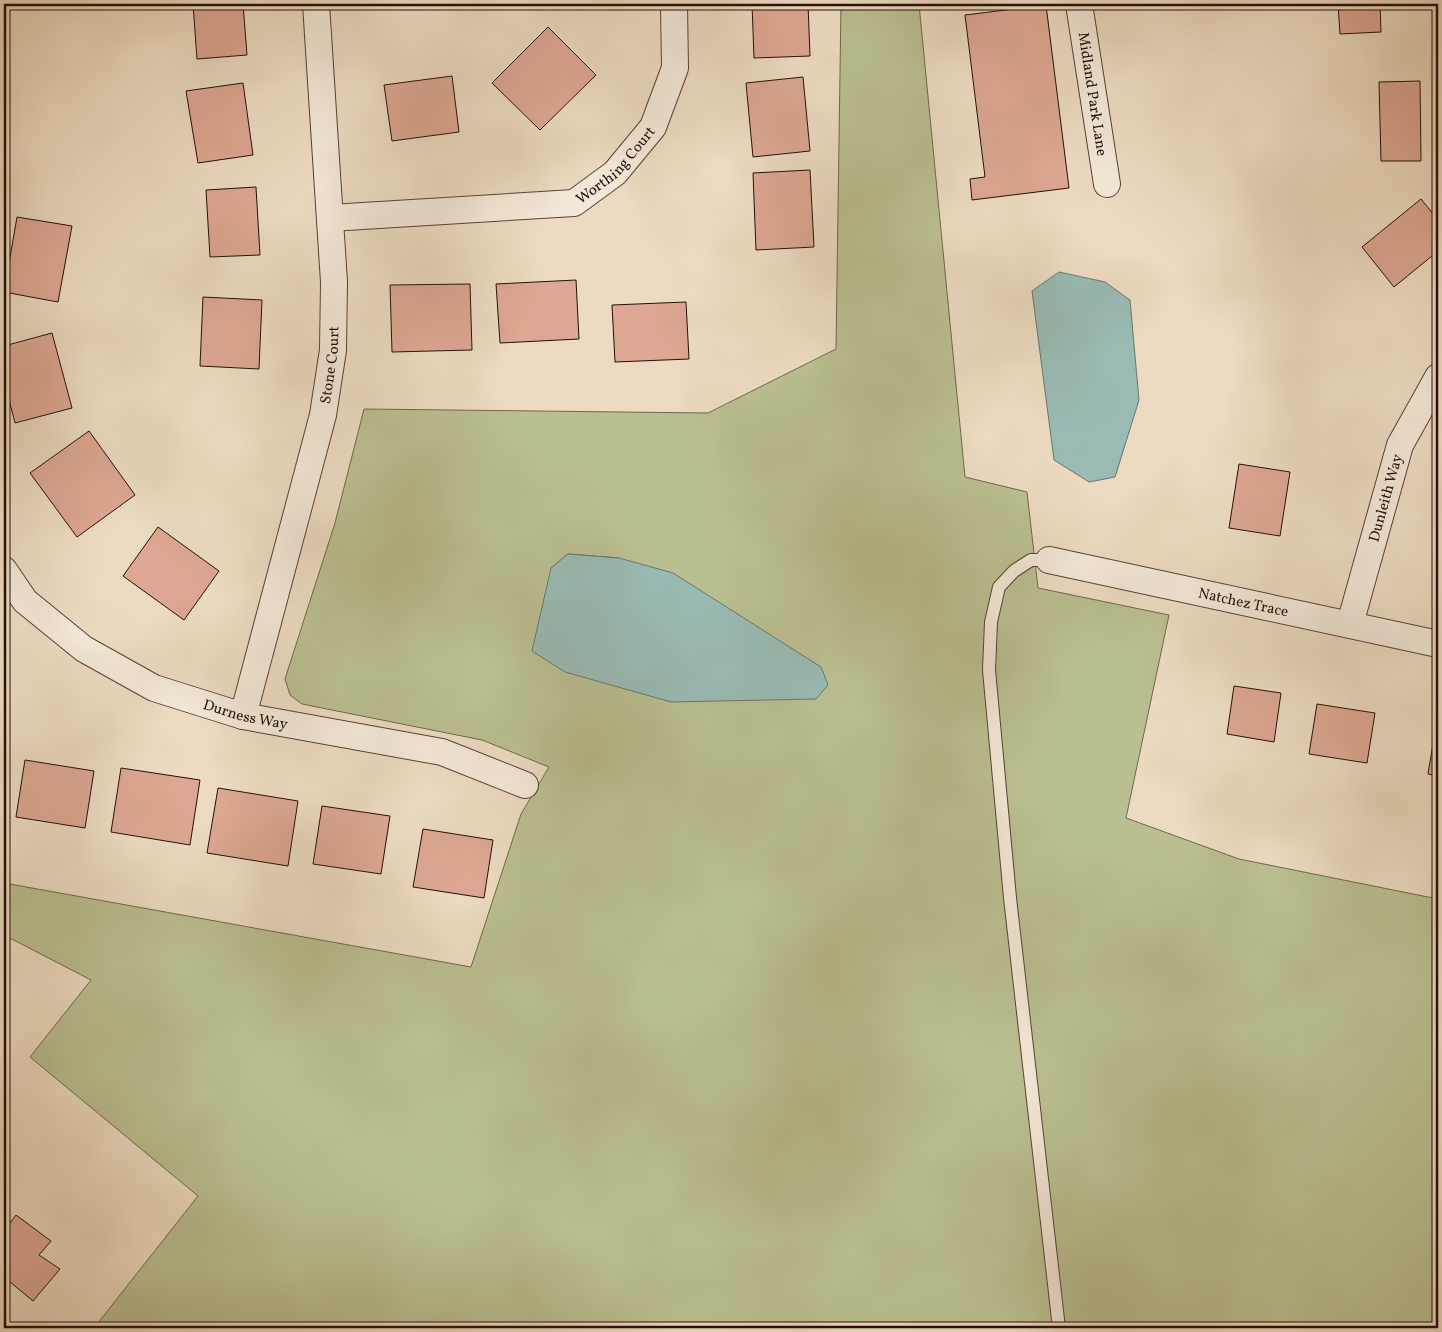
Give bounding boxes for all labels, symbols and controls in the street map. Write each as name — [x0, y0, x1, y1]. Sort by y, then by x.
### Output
street label: Midland Park Lane — [1072, 31, 1111, 158]
street label: Worthing Court — [572, 123, 661, 210]
street label: Stone Court — [316, 326, 345, 406]
street label: Dunleith Way — [1364, 452, 1409, 545]
street label: Natchez Trace — [1196, 584, 1290, 623]
street label: Durness Way — [200, 695, 289, 736]

